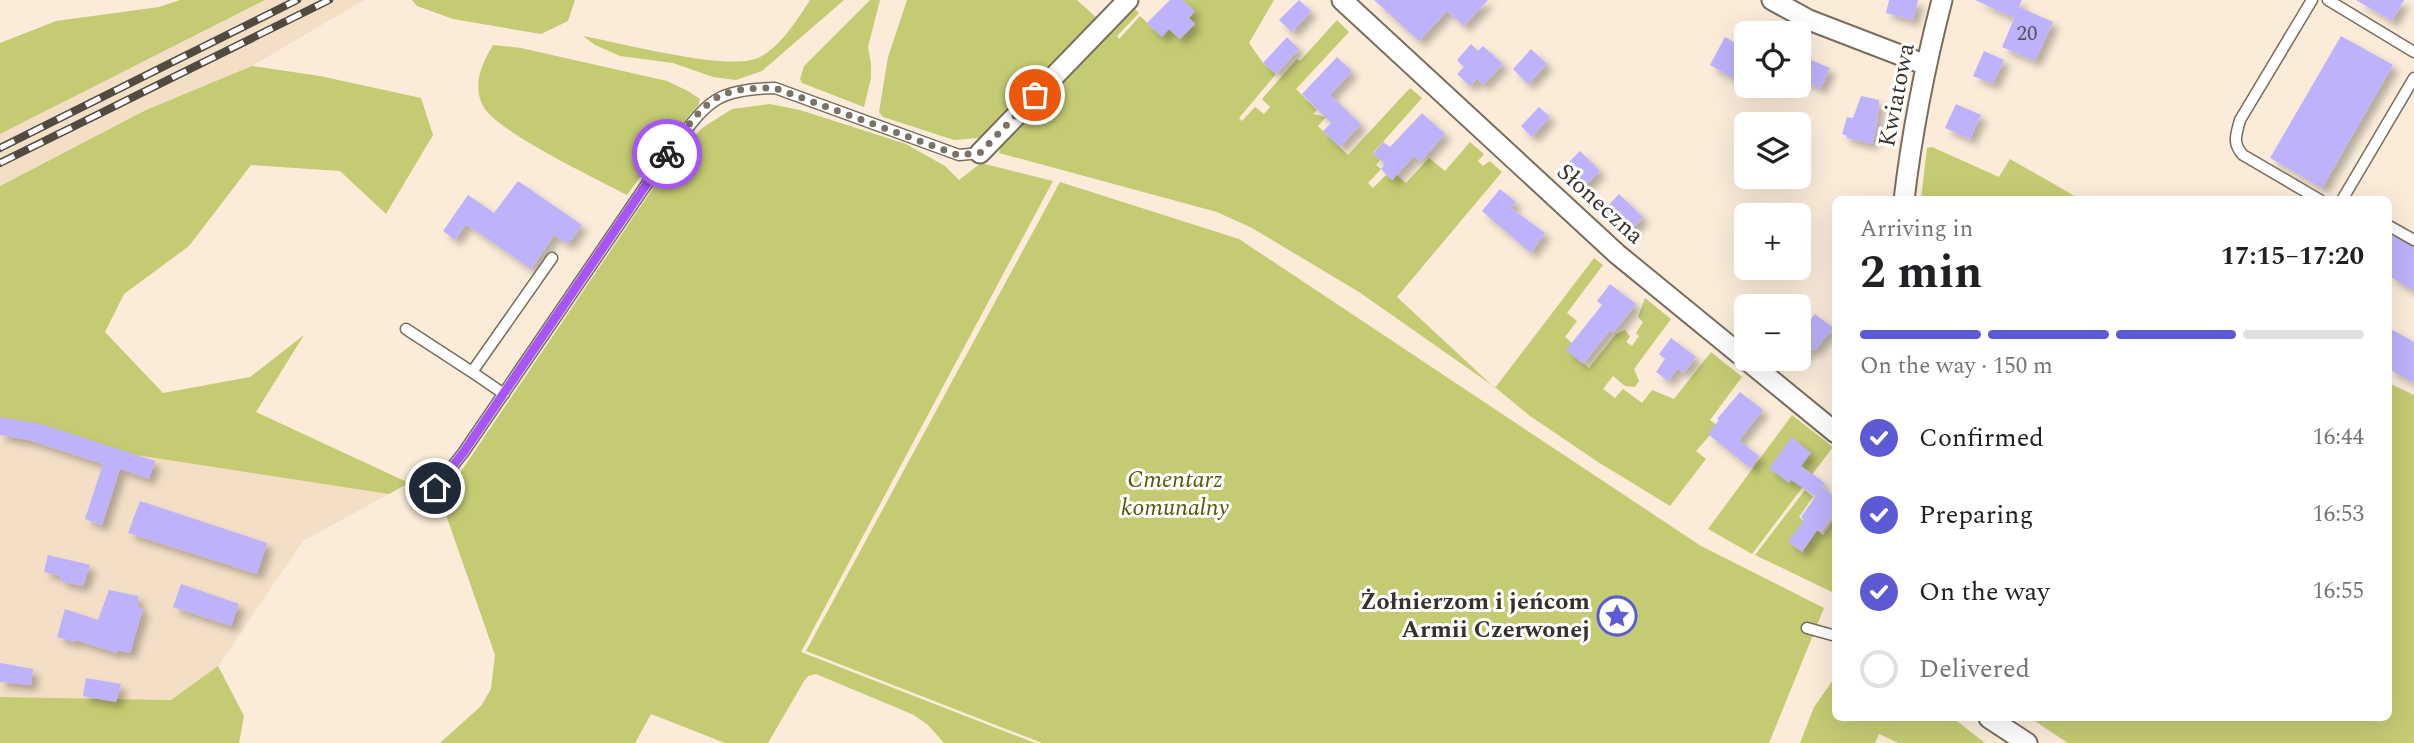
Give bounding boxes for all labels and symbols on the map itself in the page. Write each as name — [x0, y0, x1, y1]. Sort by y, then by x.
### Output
house number: 20 — [2017, 18, 2038, 50]
street label: Kwiatowa — [1869, 40, 1925, 150]
pin — [1005, 65, 1065, 125]
courier — [632, 119, 702, 189]
street label: Słoneczna — [1548, 155, 1652, 253]
pin — [405, 458, 465, 518]
park label: Cmentarz komunalny — [1121, 462, 1229, 526]
place label: Żołnierzom i jeńcom Armii Czerwonej — [1360, 584, 1590, 648]
place icon: Żołnierzom i jeńcom Armii Czerwonej — [1596, 595, 1638, 637]

